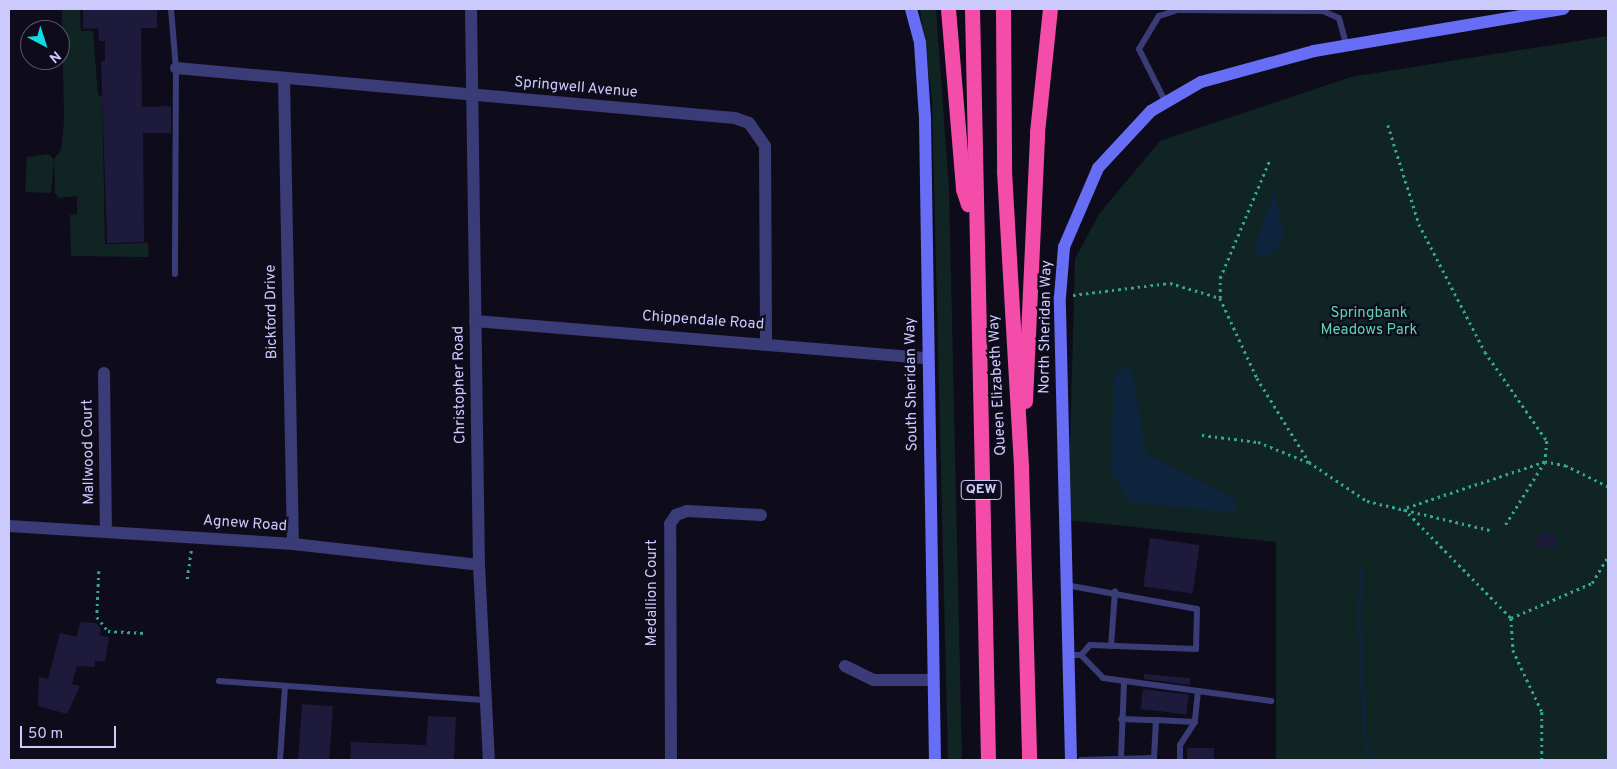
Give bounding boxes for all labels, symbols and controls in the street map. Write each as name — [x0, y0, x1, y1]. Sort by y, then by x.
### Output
north arrow — [20, 20, 70, 70]
text: N — [45, 46, 64, 66]
street label: Springwell Avenue — [513, 74, 639, 102]
street label: North Sheridan Way — [1036, 260, 1056, 394]
street label: Bickford Drive — [262, 264, 282, 360]
park label: Springbank Meadows Park — [1320, 304, 1418, 339]
street label: Chippendale Road — [641, 308, 765, 334]
street label: Queen Elizabeth Way — [985, 314, 1011, 456]
street label: South Sheridan Way — [902, 316, 922, 452]
street label: Christopher Road — [450, 326, 470, 444]
street label: Mallwood Court — [79, 399, 99, 505]
road number: QEW — [960, 478, 1002, 502]
street label: Agnew Road — [202, 512, 288, 536]
street label: Medallion Court — [644, 539, 662, 647]
scale bar — [22, 716, 119, 748]
text: 50 m — [28, 725, 63, 744]

